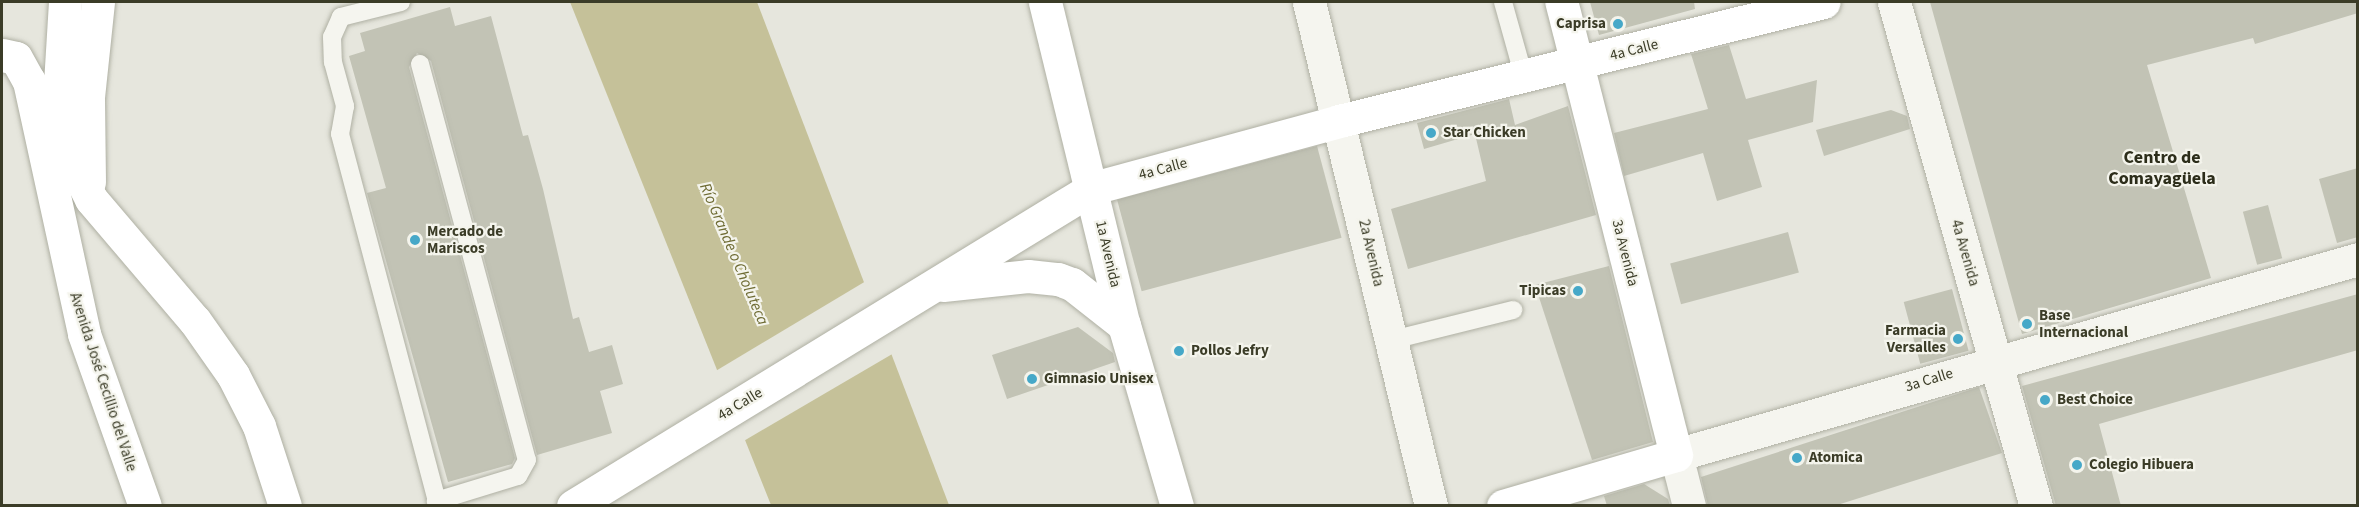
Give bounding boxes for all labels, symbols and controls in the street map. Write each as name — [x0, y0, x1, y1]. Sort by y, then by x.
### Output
place label: Caprisa — [1556, 15, 1606, 33]
marker: Caprisa — [1611, 17, 1625, 31]
street label: 4a Calle — [1608, 35, 1660, 65]
place label: Star Chicken — [1443, 124, 1526, 142]
marker: Star Chicken — [1424, 126, 1438, 140]
district label: Centro de Comayagüela — [2108, 148, 2216, 190]
street label: 4a Calle — [1137, 154, 1189, 184]
water label: Río Grande o Choluteca — [695, 180, 773, 328]
street label: 2a Avenida — [1355, 218, 1387, 288]
street label: 3a Avenida — [1608, 218, 1642, 288]
street label: 4a Avenida — [1947, 218, 1983, 288]
street label: 1a Avenida — [1092, 219, 1124, 289]
place label: Mercado de Mariscos — [427, 222, 503, 257]
marker: Mercado de Mariscos — [408, 233, 422, 247]
place label: Tipicas — [1519, 282, 1566, 300]
marker: Tipicas — [1571, 284, 1585, 298]
street label: Avenida José Cecillio del Valle — [66, 290, 140, 474]
place label: Base Internacional — [2039, 306, 2128, 341]
marker: Base Internacional — [2020, 317, 2034, 331]
place label: Farmacia Versalles — [1885, 321, 1946, 356]
marker: Farmacia Versalles — [1951, 332, 1965, 346]
place label: Pollos Jefry — [1191, 342, 1269, 360]
marker: Pollos Jefry — [1172, 344, 1186, 358]
street label: 3a Calle — [1903, 364, 1955, 396]
place label: Gimnasio Unisex — [1044, 370, 1154, 388]
marker: Gimnasio Unisex — [1025, 372, 1039, 386]
street label: 4a Calle — [714, 384, 766, 424]
place label: Best Choice — [2057, 391, 2133, 409]
marker: Best Choice — [2038, 393, 2052, 407]
place label: Atomica — [1809, 449, 1863, 467]
marker: Atomica — [1790, 451, 1804, 465]
place label: Colegio Hibuera — [2089, 456, 2194, 474]
marker: Colegio Hibuera — [2070, 458, 2084, 472]

